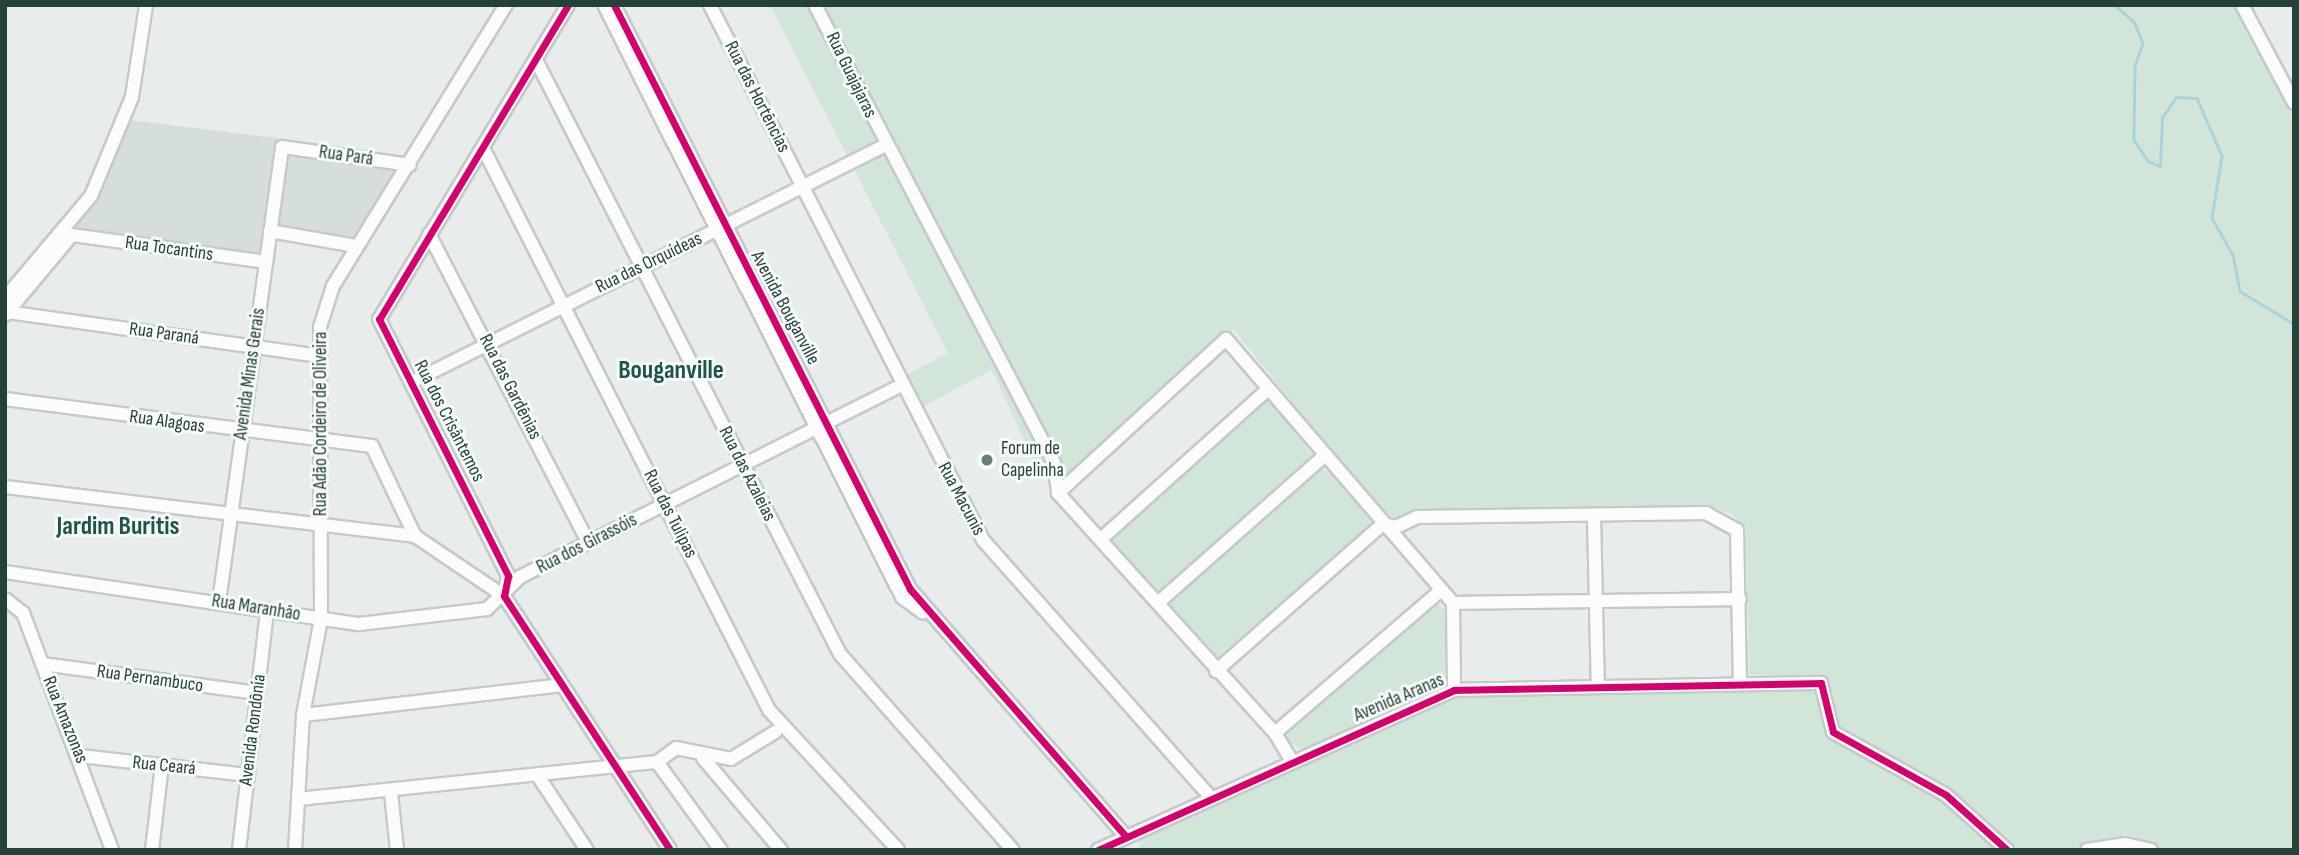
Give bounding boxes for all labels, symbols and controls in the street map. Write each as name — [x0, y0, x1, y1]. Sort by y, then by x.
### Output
street label: Rua Guajajaras — [820, 28, 882, 122]
street label: Rua das Hortências — [719, 37, 795, 157]
street label: Rua Pará — [317, 141, 375, 171]
street label: Rua das Orquídeas — [592, 227, 706, 299]
street label: Rua Tocantins — [124, 232, 214, 266]
street label: Avenida Bouganville — [746, 247, 824, 369]
street label: Avenida Minas Gerais — [229, 307, 271, 441]
street label: Rua Paraná — [128, 318, 200, 350]
street label: Rua das Gardênias — [474, 330, 546, 444]
street label: Rua Adão Cordeiro de Oliveira — [310, 332, 332, 516]
district label: Bouganville — [618, 355, 724, 387]
street label: Rua dos Crisântemos — [409, 356, 489, 486]
street label: Rua Alagoas — [128, 405, 206, 439]
street label: Rua das Azaleias — [713, 423, 781, 525]
place label: Forum de Capelinha — [1001, 438, 1064, 482]
marker: Forum de Capelinha — [979, 452, 995, 468]
street label: Rua Macunis — [932, 458, 990, 540]
street label: Rua das Tulipas — [638, 466, 702, 562]
street label: Rua dos Girassóis — [533, 509, 641, 579]
district label: Jardim Buritis — [57, 511, 179, 543]
street label: Rua Maranhão — [210, 590, 302, 626]
street label: Rua Pernambuco — [95, 660, 205, 698]
street label: Avenida Aranas — [1350, 669, 1448, 727]
street label: Rua Amazonas — [37, 673, 93, 767]
street label: Avenida Rondônia — [235, 673, 271, 787]
street label: Rua Ceará — [131, 751, 197, 781]

